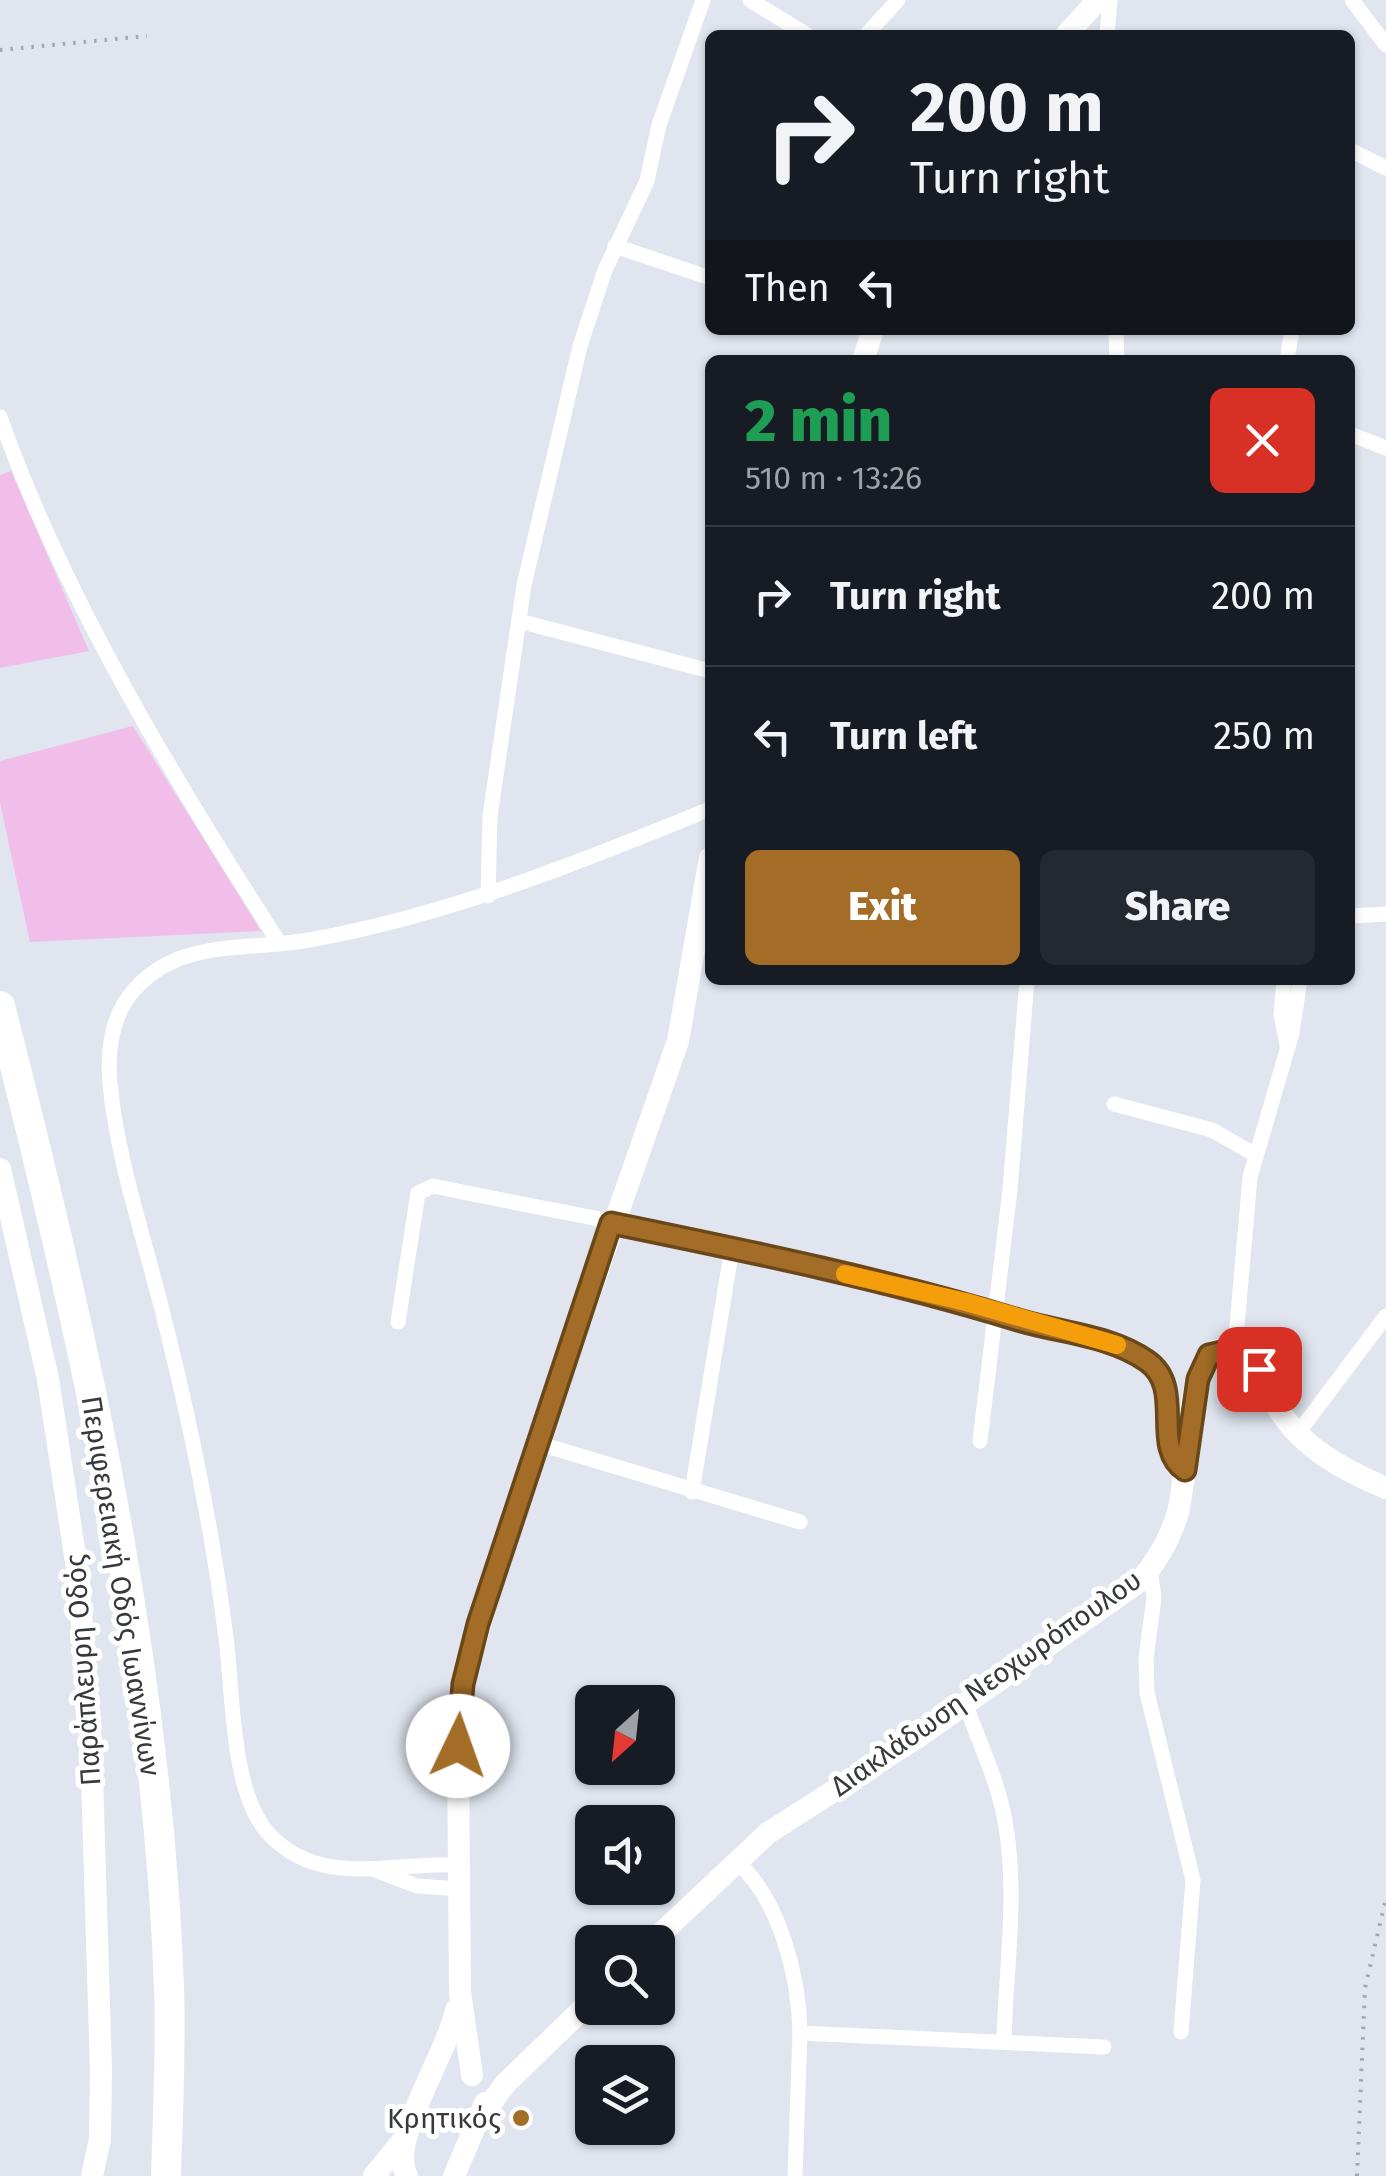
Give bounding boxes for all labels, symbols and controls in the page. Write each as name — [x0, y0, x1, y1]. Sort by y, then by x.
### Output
text: 200 m — [910, 66, 1104, 150]
icon: right — [745, 70, 875, 200]
text: Turn right — [910, 151, 1109, 205]
icon: left — [850, 260, 905, 315]
text: Then — [745, 265, 830, 311]
text: 2 min — [745, 385, 892, 457]
button: close — [1210, 388, 1315, 493]
text: 510 m · 13:26 — [745, 459, 922, 497]
icon: right — [745, 569, 800, 624]
text: Turn right — [830, 573, 1000, 619]
text: 200 m — [1211, 573, 1315, 619]
icon: left — [745, 709, 800, 764]
text: Turn left — [830, 713, 977, 759]
text: 250 m — [1213, 713, 1315, 759]
button: Exit — [745, 850, 1020, 965]
button: Share — [1040, 850, 1315, 965]
pin — [1217, 1327, 1302, 1412]
icon: arrive — [1232, 1342, 1287, 1397]
street label: Περιφερειακή Οδός Ιωαννίνων — [75, 1394, 167, 1779]
street label: Παράπλευρη Οδός — [58, 1553, 108, 1787]
street label: Διακλάδωση Νεοχωρόπουλου — [824, 1563, 1148, 1803]
north arrow — [575, 1685, 675, 1785]
map controls — [575, 1685, 675, 2145]
position arrow — [406, 1694, 510, 1798]
button: sound — [575, 1805, 675, 1905]
button: search — [575, 1925, 675, 2025]
button: layers — [575, 2045, 675, 2145]
place label: Κρητικός — [387, 2102, 501, 2135]
marker: Κρητικός — [510, 2107, 532, 2129]

